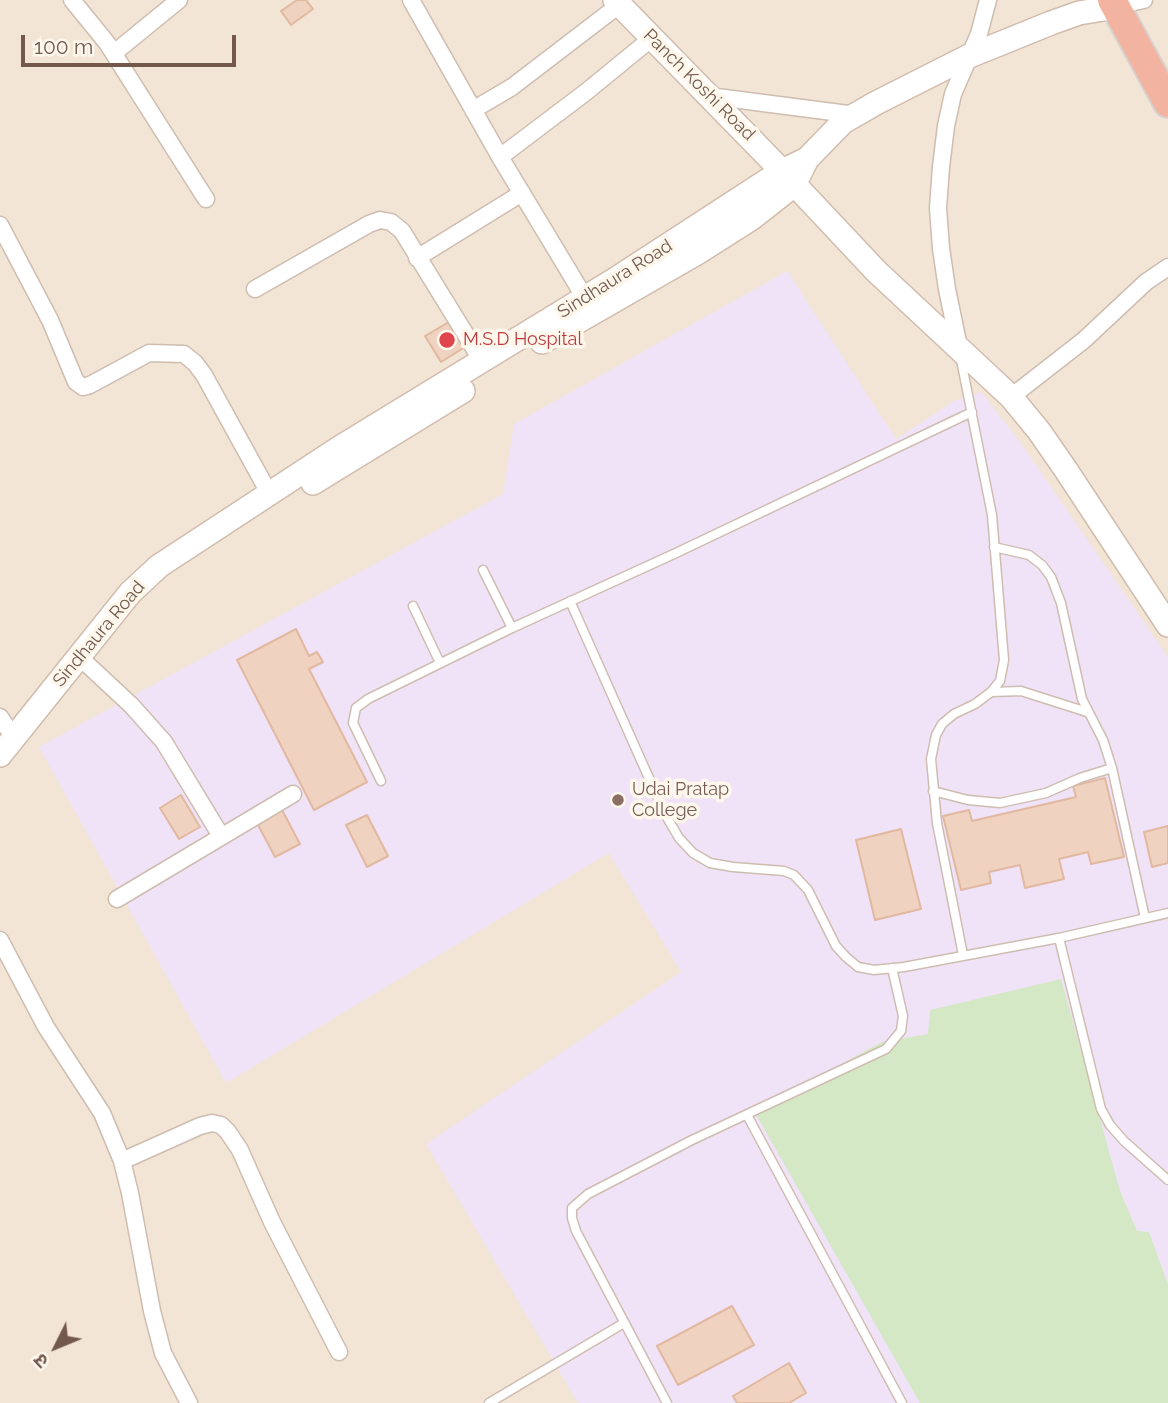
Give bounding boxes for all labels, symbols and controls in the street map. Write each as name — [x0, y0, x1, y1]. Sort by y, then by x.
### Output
scale bar — [24, 21, 240, 65]
street label: Panch Koshi Road — [639, 25, 759, 145]
text: 100 m — [34, 34, 93, 59]
street label: Sindhaura Road — [554, 235, 676, 323]
place label: M.S.D Hospital — [463, 329, 582, 351]
marker: M.S.D Hospital — [437, 330, 457, 350]
street label: Sindhaura Road — [48, 577, 150, 691]
place label: Udai Pratap College — [632, 779, 729, 822]
marker: Udai Pratap College — [610, 792, 626, 808]
north arrow — [21, 1312, 91, 1382]
text: उ — [29, 1350, 52, 1373]

